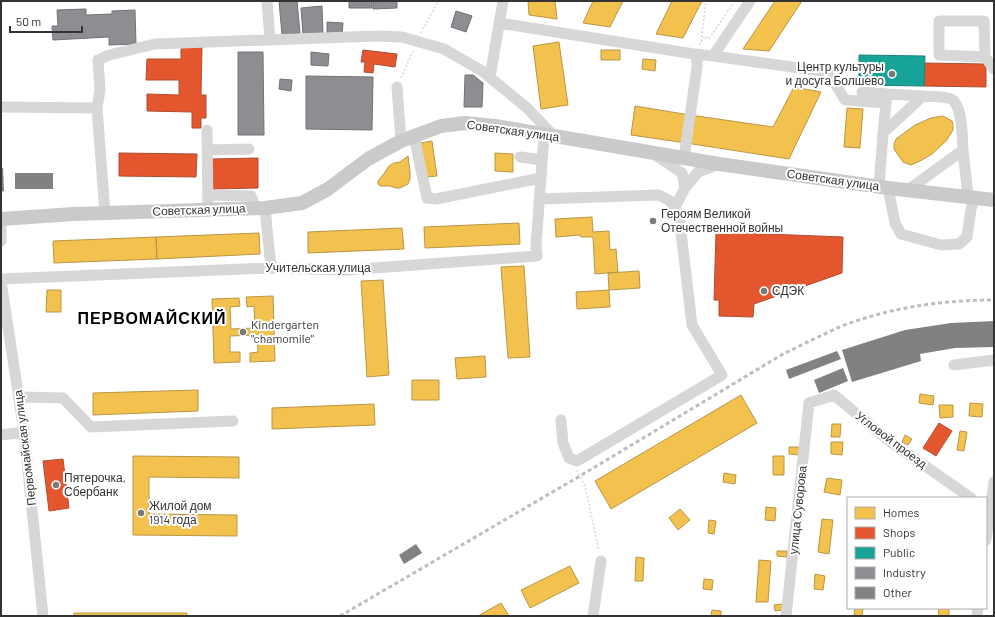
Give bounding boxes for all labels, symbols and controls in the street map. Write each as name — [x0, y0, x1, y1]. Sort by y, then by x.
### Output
scale bar — [10, 8, 82, 34]
text: 50 m — [16, 14, 41, 28]
place label: Центр культуры и досуга Болшево — [786, 59, 884, 88]
marker: Центр культуры и досуга Болшево — [887, 69, 897, 79]
street label: Советская улица — [466, 117, 561, 144]
street label: Советская улица — [786, 166, 881, 193]
street label: Советская улица — [152, 200, 246, 219]
place label: Героям Великой Отечественной войны — [661, 206, 783, 234]
marker: Героям Великой Отечественной войны — [648, 216, 658, 226]
street label: Учительская улица — [265, 260, 371, 275]
place label: СДЭК — [772, 283, 804, 298]
marker: СДЭК — [759, 286, 769, 296]
district label: ПЕРВОМАЙСКИЙ — [77, 308, 227, 327]
place label: Kindergarten "chamomile" — [251, 317, 319, 345]
marker: Kindergarten "chamomile" — [238, 327, 248, 337]
street label: Первомайская улица — [10, 389, 39, 507]
street label: Угловой проезд — [853, 408, 930, 471]
street label: улица Суворова — [785, 464, 810, 555]
place label: Пятерочка, Сбербанк — [64, 470, 126, 499]
marker: Пятерочка, Сбербанк — [51, 480, 61, 490]
legend — [847, 497, 987, 609]
place label: Жилой дом 1914 года — [149, 498, 212, 527]
text: Homes — [883, 505, 920, 519]
marker: Жилой дом 1914 года — [136, 508, 146, 518]
text: Shops — [883, 525, 916, 539]
text: Public — [883, 545, 915, 559]
text: Industry — [883, 565, 926, 579]
text: Other — [883, 585, 913, 599]

